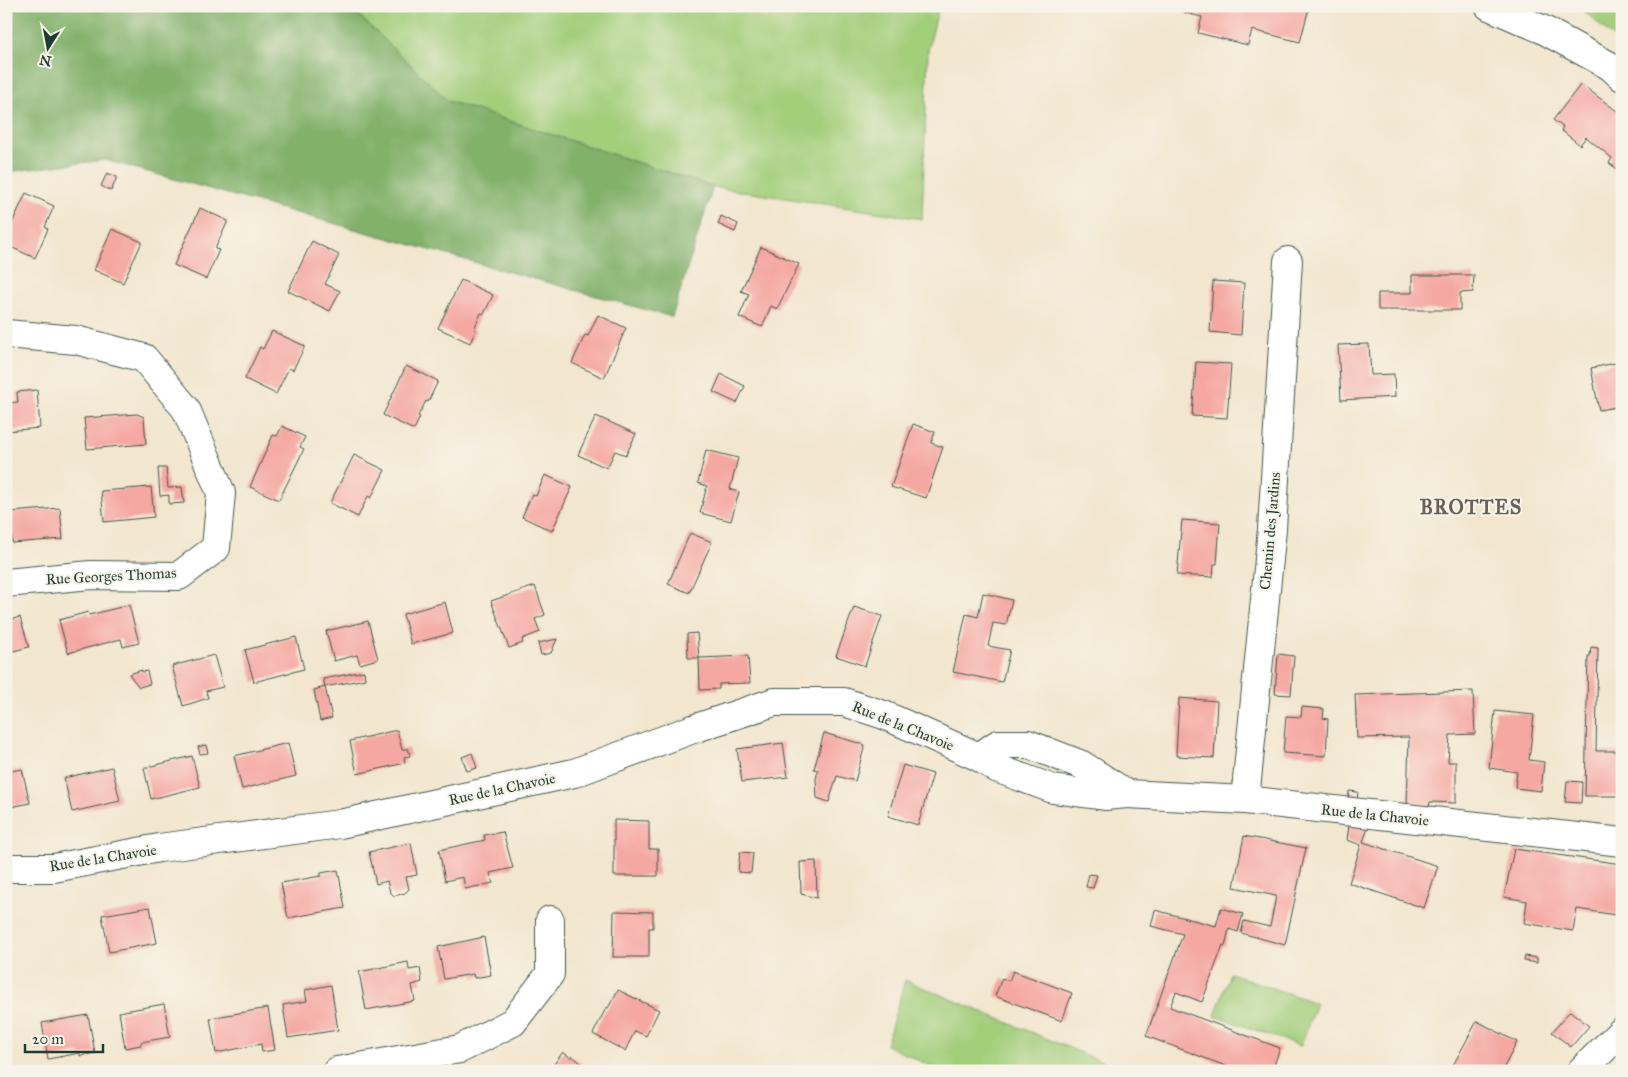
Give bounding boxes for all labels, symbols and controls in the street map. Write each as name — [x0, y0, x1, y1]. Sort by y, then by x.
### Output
north arrow — [22, 22, 72, 72]
text: N — [38, 51, 53, 70]
street label: Chemin des Jardins — [1256, 471, 1285, 591]
district label: BROTTES — [1420, 495, 1522, 519]
street label: Rue Georges Thomas — [45, 564, 177, 588]
street label: Rue de la Chavoie — [849, 697, 957, 755]
street label: Rue de la Chavoie — [447, 769, 557, 809]
street label: Rue de la Chavoie — [1320, 800, 1430, 830]
street label: Rue de la Chavoie — [48, 841, 158, 875]
scale bar — [25, 1022, 102, 1054]
text: 20 m — [32, 1030, 64, 1048]

